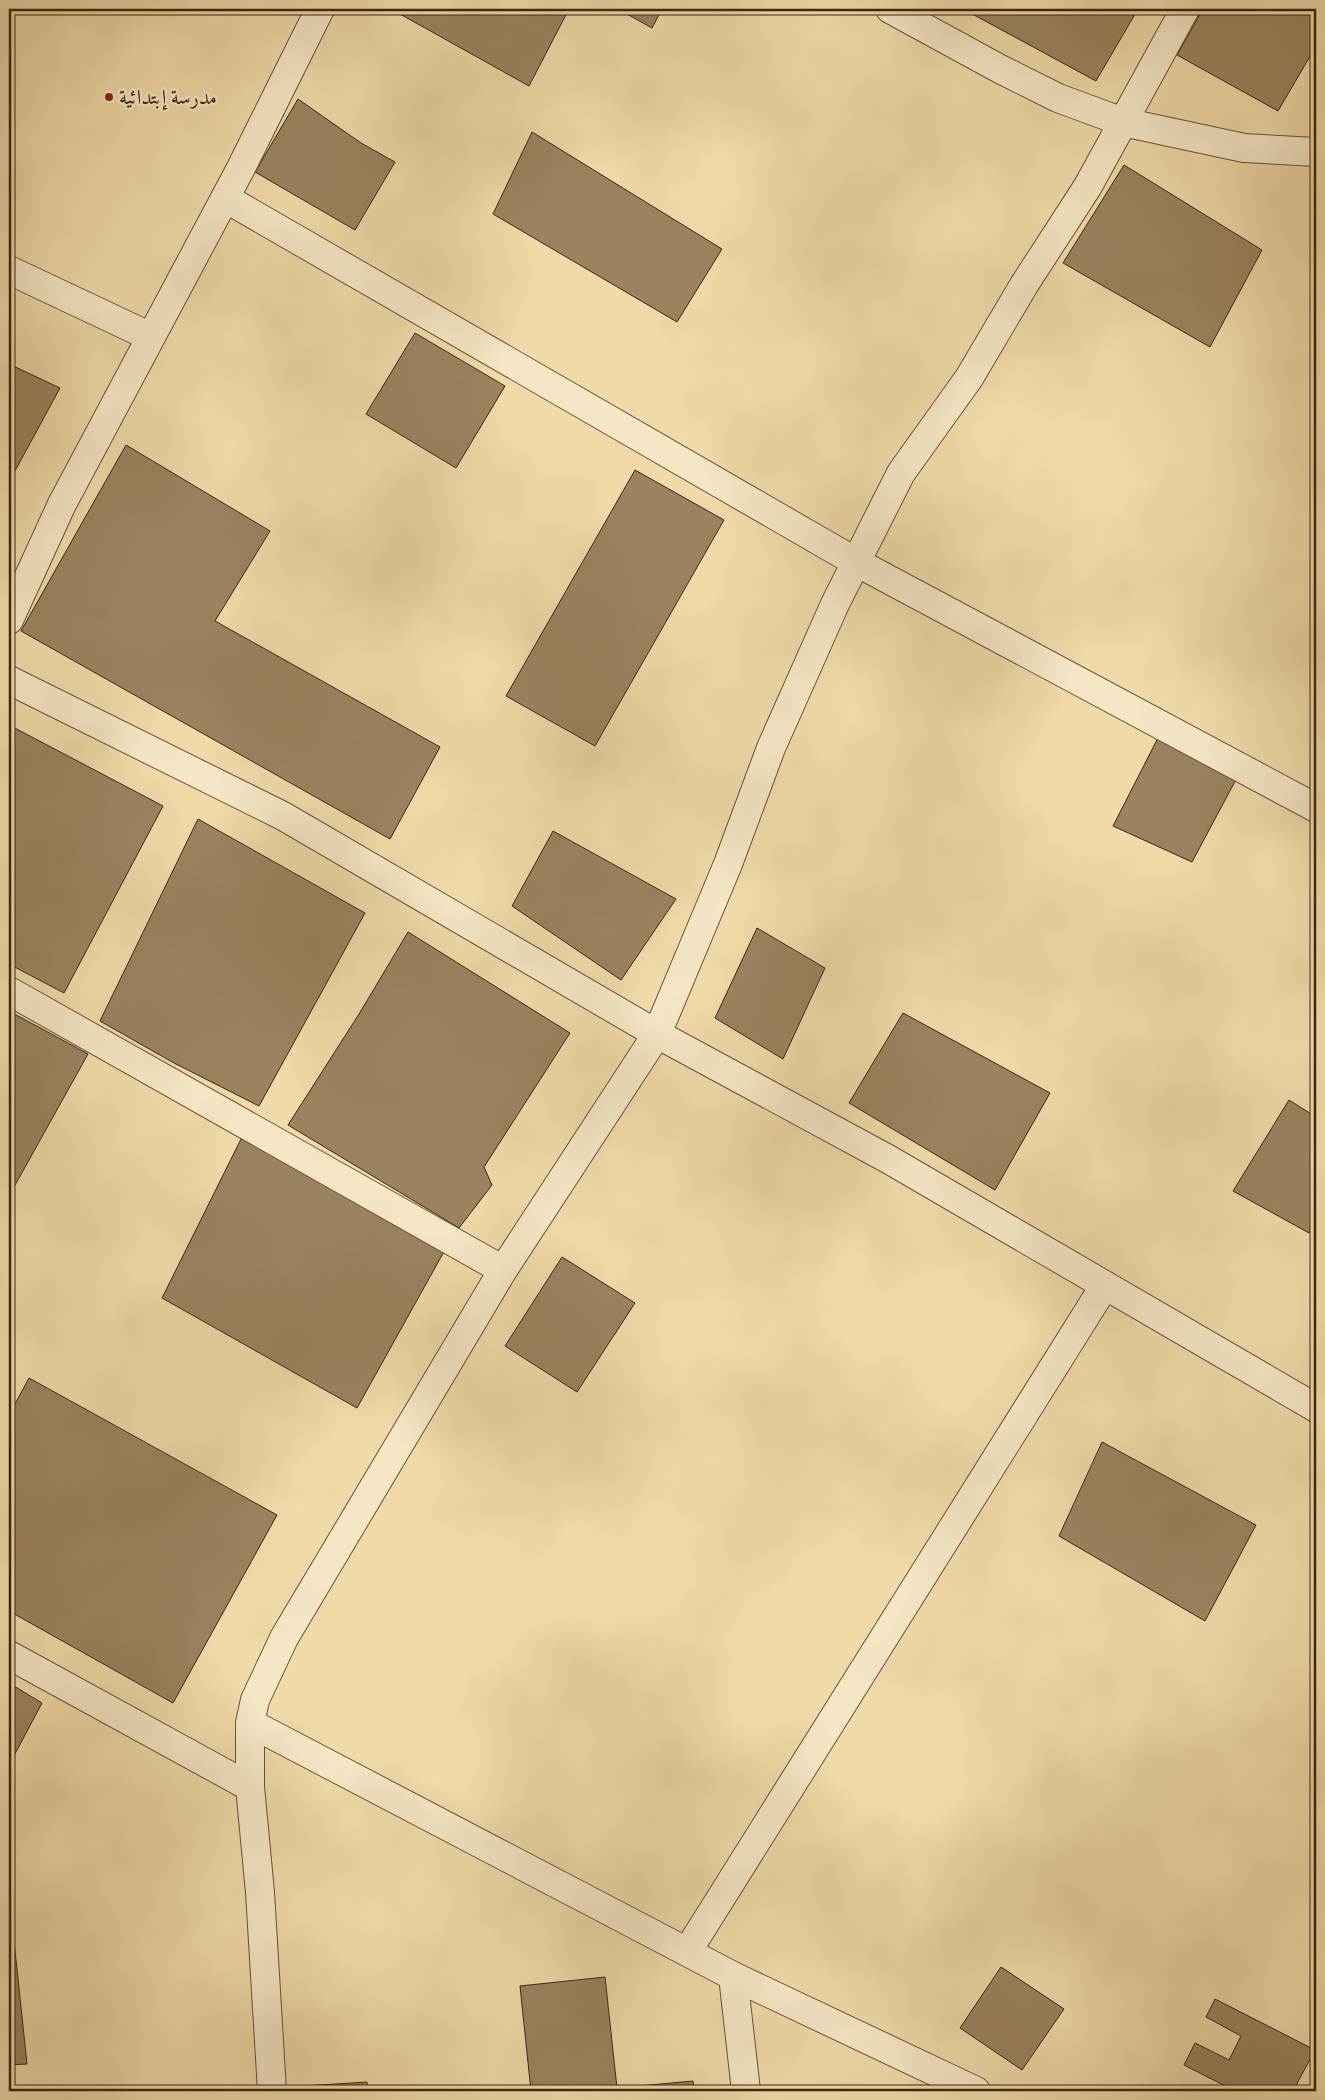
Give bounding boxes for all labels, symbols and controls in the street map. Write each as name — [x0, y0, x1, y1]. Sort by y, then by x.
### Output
place label: مدرسة إبتدائية — [119, 84, 217, 111]
marker: مدرسة إبتدائية — [103, 91, 115, 103]

